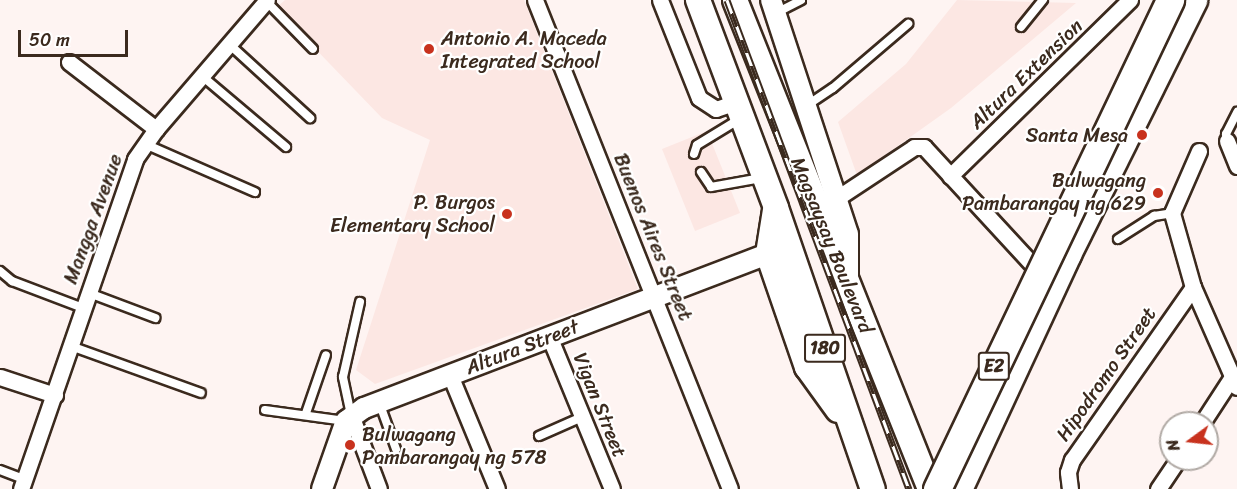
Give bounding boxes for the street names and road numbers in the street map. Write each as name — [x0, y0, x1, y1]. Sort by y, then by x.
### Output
street label: Altura Extension — [964, 14, 1088, 134]
street label: Buenos Aires Street — [608, 150, 698, 324]
street label: Mangga Avenue — [58, 151, 128, 287]
street label: Magsaysay Boulevard — [786, 153, 878, 337]
street label: Hipodromo Street — [1051, 302, 1161, 446]
street label: Altura Street — [462, 314, 582, 380]
road number: 180 — [804, 333, 846, 363]
street label: Vigan Street — [568, 349, 632, 461]
road number: E2 — [978, 351, 1010, 381]

